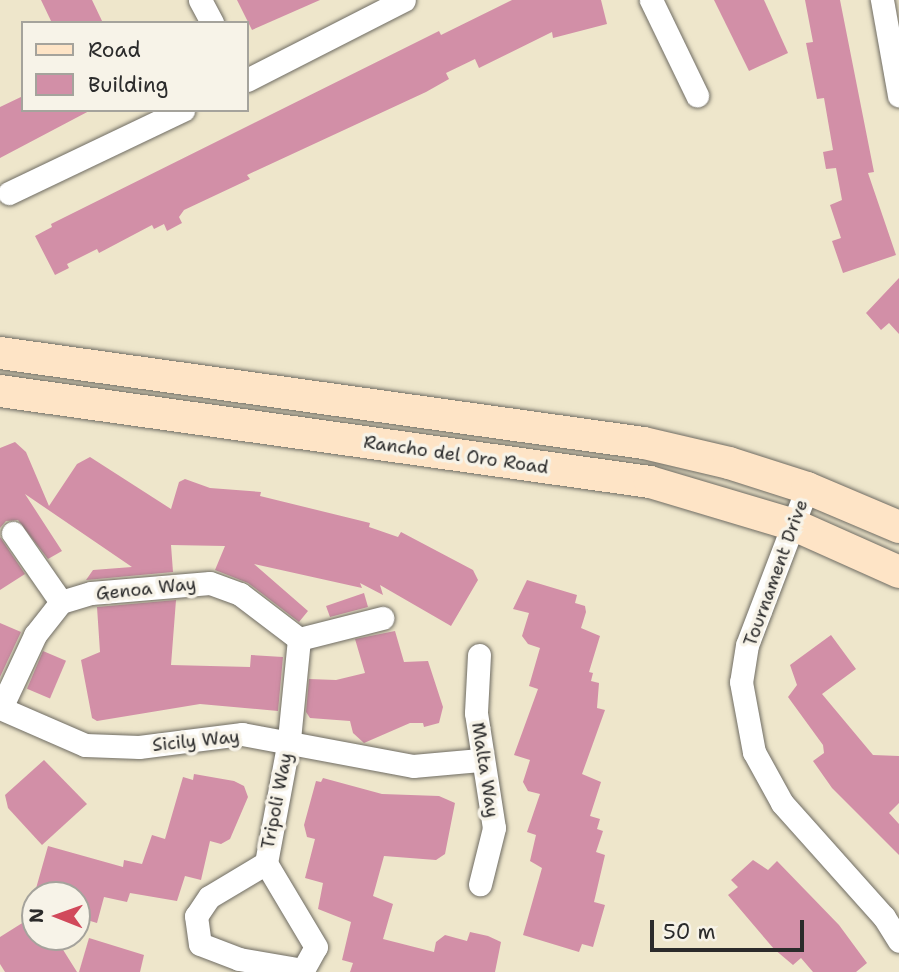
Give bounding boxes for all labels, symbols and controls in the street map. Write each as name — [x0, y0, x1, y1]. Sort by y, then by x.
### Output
legend — [21, 21, 248, 112]
text: Road — [88, 36, 141, 64]
text: Building — [88, 71, 168, 99]
street label: Rancho del Oro Road — [362, 431, 550, 479]
street label: Tournament Drive — [739, 497, 813, 649]
street label: Genoa Way — [95, 573, 197, 605]
street label: Malta Way — [467, 721, 503, 819]
street label: Sicily Way — [151, 726, 241, 756]
street label: Tripoli Way — [257, 751, 297, 851]
north arrow — [21, 881, 91, 951]
scale bar — [654, 906, 808, 950]
text: N — [24, 908, 49, 923]
text: 50 m — [663, 918, 716, 946]

